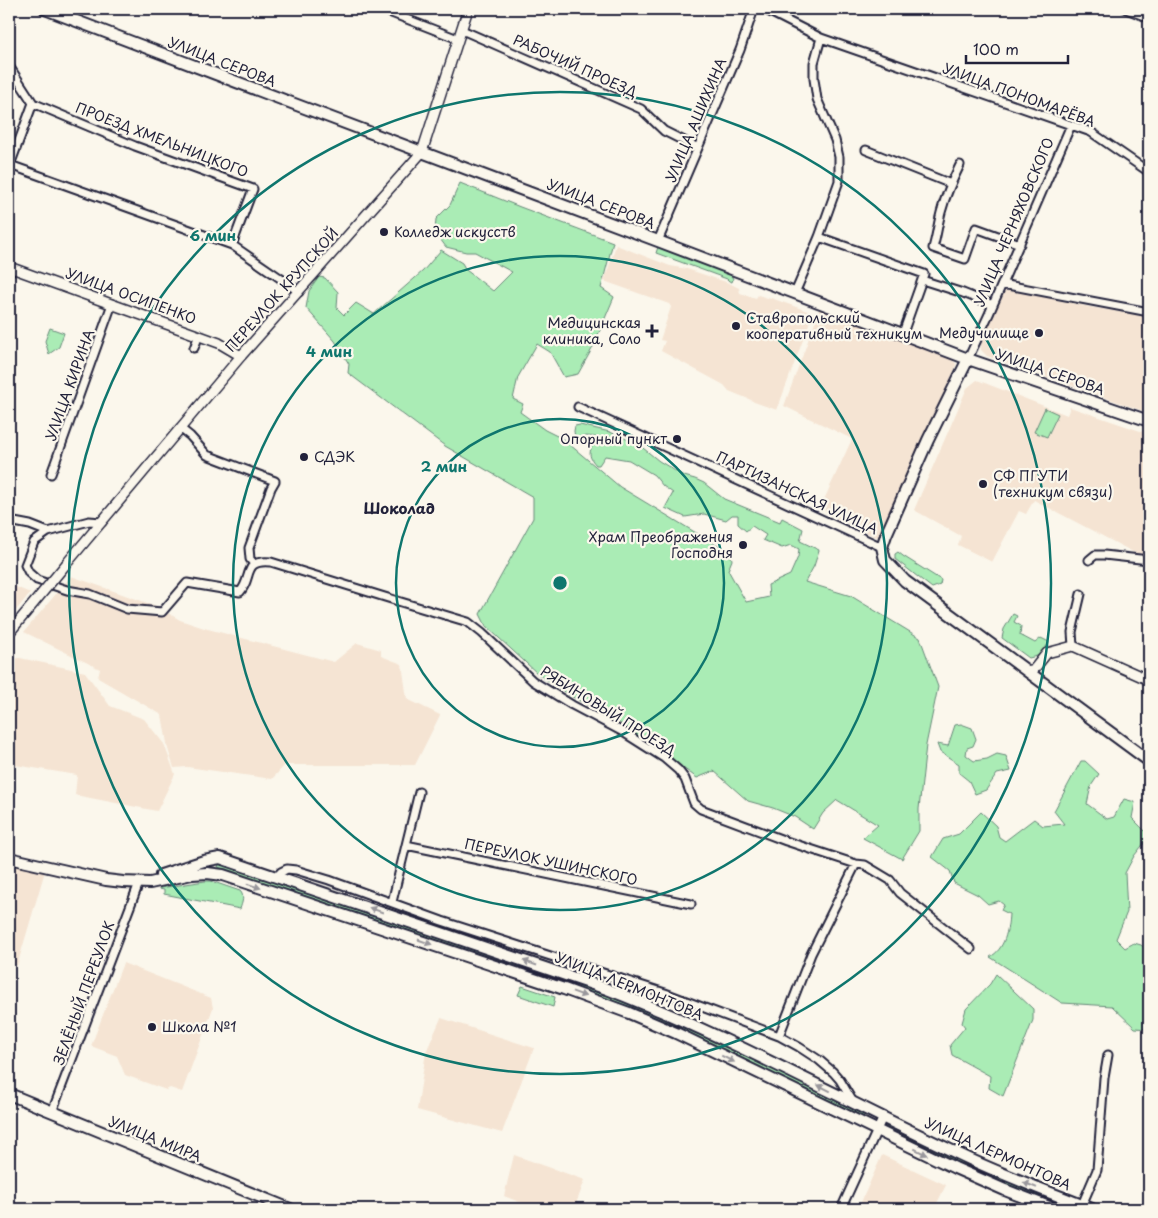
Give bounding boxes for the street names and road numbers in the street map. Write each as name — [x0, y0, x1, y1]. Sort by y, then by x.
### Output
street label: РАБОЧИЙ ПРОЕЗД — [510, 29, 641, 102]
street label: УЛИЦА СЕРОВА — [165, 31, 279, 92]
street label: УЛИЦА АШИХИНА — [660, 54, 731, 185]
street label: УЛИЦА ПОНОМАРЁВА — [940, 57, 1098, 132]
street label: ПРОЕЗД ХМЕЛЬНИЦКОГО — [73, 97, 252, 182]
street label: УЛИЦА ЧЕРНЯХОВСКОГО — [968, 134, 1059, 310]
street label: УЛИЦА СЕРОВА — [544, 173, 658, 234]
street label: ПЕРЕУЛОК КРУПСКОЙ — [220, 223, 343, 356]
street label: УЛИЦА ОСИПЕНКО — [63, 262, 199, 329]
street label: УЛИЦА КИРИНА — [40, 326, 100, 443]
street label: УЛИЦА СЕРОВА — [993, 343, 1108, 400]
street label: ПАРТИЗАНСКАЯ УЛИЦА — [713, 446, 882, 539]
street label: РЯБИНОВЫЙ ПРОЕЗД — [537, 660, 680, 761]
street label: ПЕРЕУЛОК УШИНСКОГО — [463, 833, 640, 890]
street label: ЗЕЛЁНЫЙ ПЕРЕУЛОК — [48, 918, 119, 1068]
street label: УЛИЦА ЛЕРМОНТОВА — [552, 946, 706, 1025]
street label: УЛИЦА МИРА — [106, 1110, 205, 1167]
street label: УЛИЦА ЛЕРМОНТОВА — [922, 1112, 1075, 1195]

